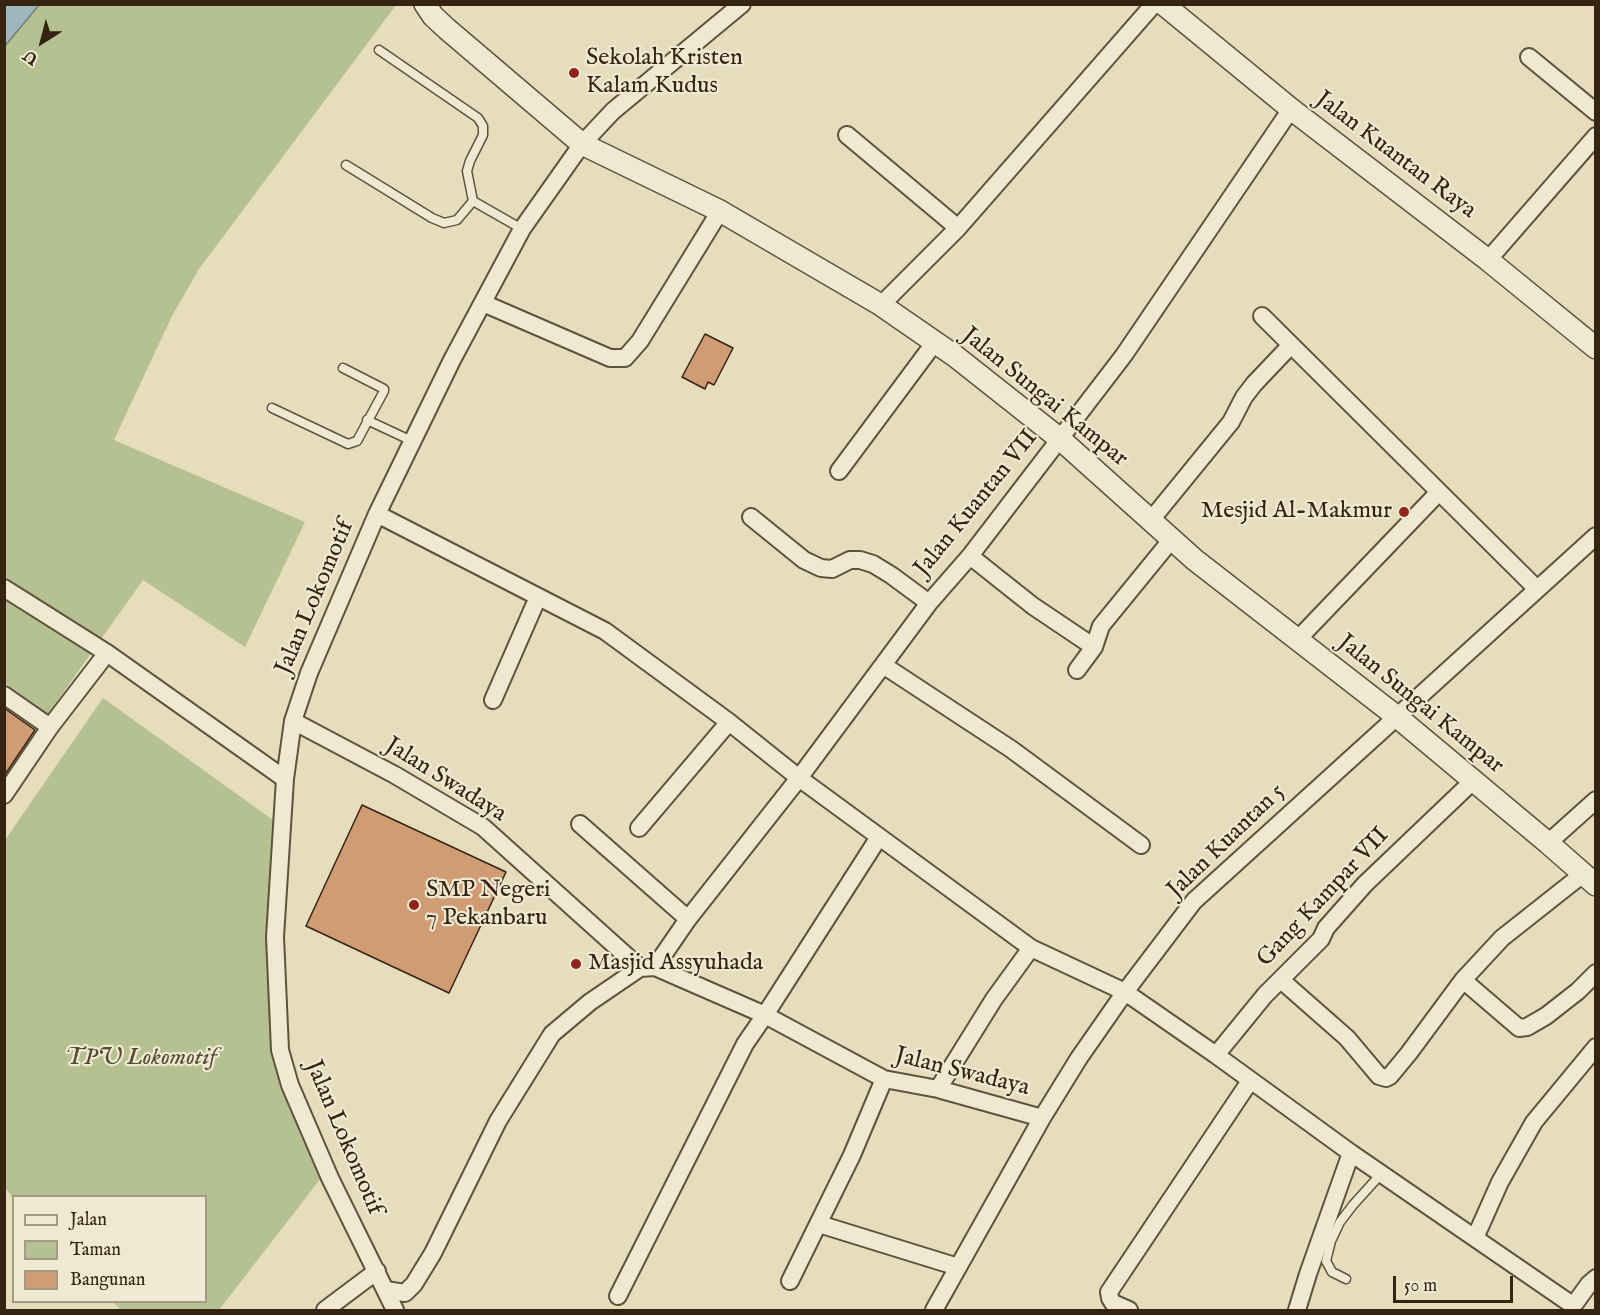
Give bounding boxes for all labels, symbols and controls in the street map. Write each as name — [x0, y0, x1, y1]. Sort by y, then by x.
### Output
north arrow — [12, 12, 72, 72]
text: U — [20, 44, 43, 69]
place label: Sekolah Kristen Kalam Kudus — [586, 45, 743, 101]
marker: Sekolah Kristen Kalam Kudus — [567, 66, 581, 80]
street label: Jalan Kuantan Raya — [1309, 86, 1481, 226]
street label: Jalan Sungai Kampar — [955, 322, 1133, 474]
street label: Jalan Kuantan VII — [909, 425, 1045, 583]
place label: Mesjid Al-Makmur — [1201, 498, 1392, 526]
marker: Mesjid Al-Makmur — [1397, 505, 1411, 519]
street label: Jalan Lokomotif — [271, 516, 361, 680]
street label: Jalan Sungai Kampar — [1331, 629, 1509, 781]
street label: Jalan Swadaya — [379, 732, 511, 830]
street label: Jalan Kuantan 5 — [1162, 779, 1292, 905]
street label: Gang Kampar VII — [1252, 822, 1396, 974]
place label: SMP Negeri 7 Pekanbaru — [426, 877, 550, 933]
marker: SMP Negeri 7 Pekanbaru — [407, 898, 421, 912]
place label: Masjid Assyuhada — [588, 950, 763, 978]
marker: Masjid Assyuhada — [569, 957, 583, 971]
street label: Jalan Swadaya — [892, 1042, 1032, 1104]
park label: TPU Lokomotif — [65, 1045, 217, 1073]
street label: Jalan Lokomotif — [298, 1056, 388, 1220]
legend — [12, 1195, 207, 1303]
text: Jalan — [70, 1209, 107, 1232]
text: Taman — [70, 1239, 121, 1262]
scale bar — [1396, 1264, 1516, 1302]
text: Bangunan — [70, 1269, 145, 1292]
text: 50 m — [1404, 1275, 1437, 1298]

